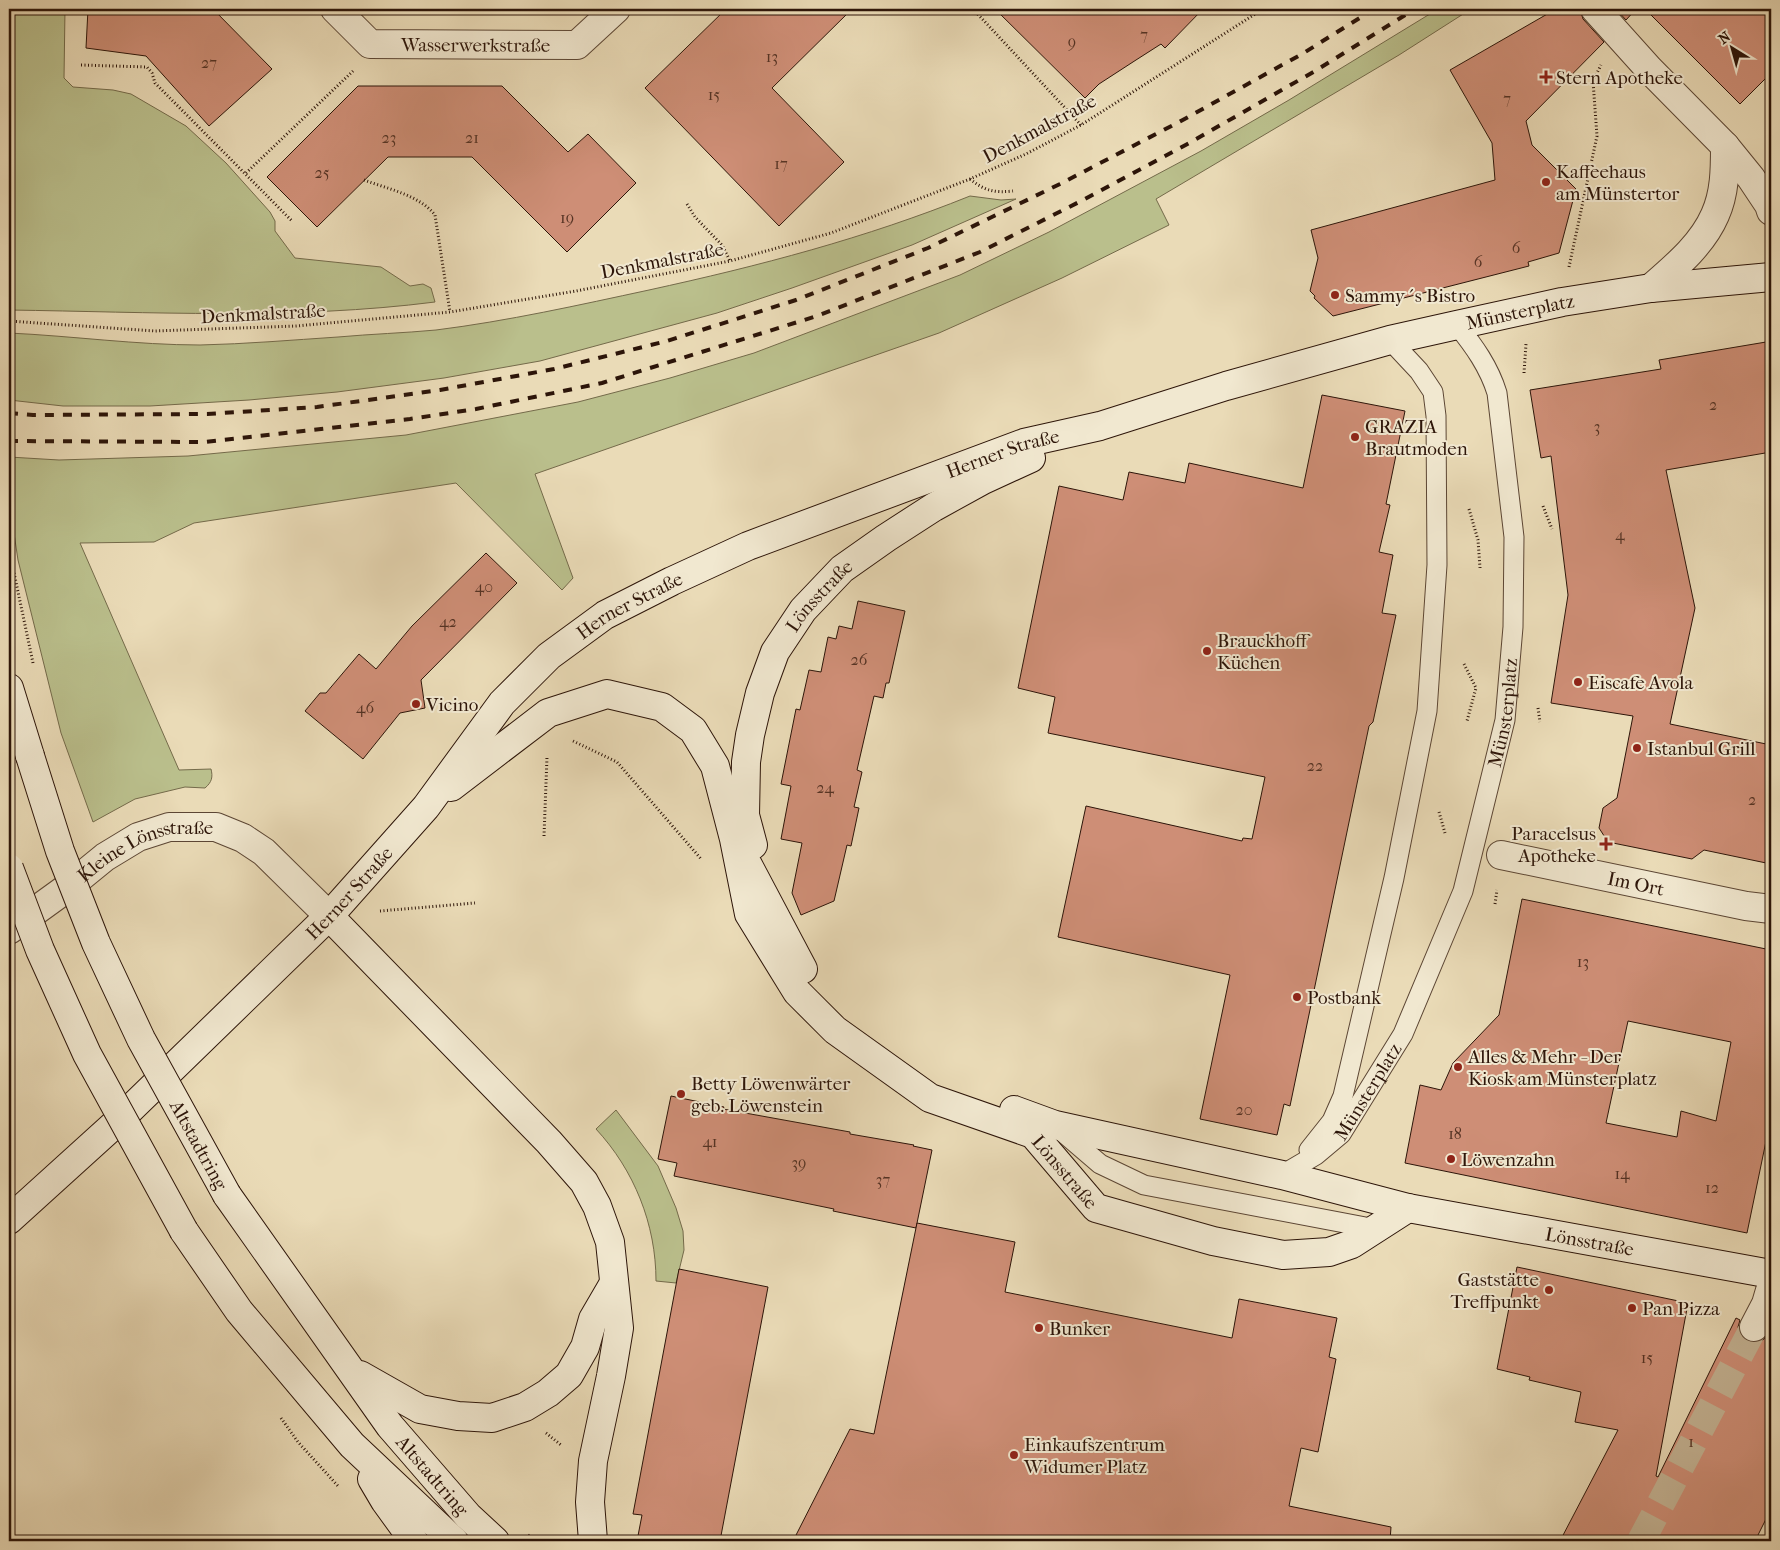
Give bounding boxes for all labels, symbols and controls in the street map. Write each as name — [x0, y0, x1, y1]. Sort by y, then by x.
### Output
north arrow — [1708, 22, 1758, 72]
house number: 7 — [1140, 25, 1148, 44]
text: N — [1715, 28, 1734, 48]
house number: 9 — [1068, 32, 1076, 51]
street label: Wasserwerkstraße — [400, 34, 550, 57]
house number: 13 — [766, 47, 778, 66]
house number: 27 — [201, 53, 217, 72]
place label: Stern Apotheke — [1556, 67, 1683, 89]
marker: Stern Apotheke — [1540, 71, 1552, 83]
house number: 15 — [708, 85, 720, 104]
house number: 7 — [1503, 89, 1511, 108]
street label: Denkmalstraße — [979, 90, 1100, 168]
house number: 23 — [382, 128, 396, 147]
house number: 21 — [465, 128, 479, 147]
house number: 17 — [774, 154, 788, 173]
place label: Kaffeehaus am Münstertor — [1556, 161, 1680, 205]
house number: 25 — [314, 163, 330, 182]
marker: Kaffeehaus am Münstertor — [1540, 176, 1552, 188]
house number: 19 — [560, 208, 574, 227]
street label: Denkmalstraße — [599, 238, 726, 284]
house number: 6 — [1512, 238, 1521, 257]
house number: 6 — [1474, 252, 1483, 271]
place label: Sammy´s Bistro — [1345, 285, 1476, 307]
marker: Sammy´s Bistro — [1329, 289, 1341, 301]
street label: Münsterplatz — [1464, 290, 1576, 335]
street label: Denkmalstraße — [200, 300, 326, 328]
house number: 2 — [1709, 395, 1717, 414]
place label: GRAZIA Brautmoden — [1365, 416, 1468, 460]
house number: 3 — [1594, 417, 1600, 436]
street label: Herner Straße — [943, 425, 1061, 483]
marker: GRAZIA Brautmoden — [1349, 431, 1361, 443]
house number: 4 — [1615, 525, 1625, 544]
street label: Lönsstraße — [782, 555, 857, 636]
street label: Herner Straße — [572, 568, 686, 644]
house number: 40 — [475, 577, 493, 596]
house number: 42 — [439, 612, 457, 631]
place label: Brauckhoff Küchen — [1217, 630, 1311, 674]
marker: Brauckhoff Küchen — [1201, 645, 1213, 657]
house number: 26 — [851, 650, 868, 669]
street label: Münsterplatz — [1484, 657, 1522, 769]
place label: Eiscafe Avola — [1588, 672, 1694, 694]
marker: Eiscafe Avola — [1572, 676, 1584, 688]
place label: Vicino — [425, 694, 479, 716]
house number: 46 — [356, 698, 374, 717]
marker: Vicino — [410, 698, 422, 710]
place label: Istanbul Grill — [1647, 738, 1755, 760]
marker: Istanbul Grill — [1631, 742, 1643, 754]
house number: 22 — [1307, 756, 1323, 775]
house number: 24 — [816, 778, 834, 797]
house number: 2 — [1748, 790, 1756, 809]
street label: Kleine Lönsstraße — [73, 817, 213, 887]
place label: Paracelsus Apotheke — [1511, 823, 1596, 867]
marker: Paracelsus Apotheke — [1600, 838, 1612, 850]
street label: Herner Straße — [302, 842, 398, 944]
street label: Im Ort — [1606, 867, 1666, 901]
house number: 13 — [1577, 952, 1589, 971]
place label: Postbank — [1307, 987, 1381, 1009]
marker: Postbank — [1291, 991, 1303, 1003]
street label: Münsterplatz — [1330, 1039, 1407, 1145]
place label: Alles & Mehr - Der Kiosk am Münsterplatz — [1467, 1046, 1657, 1090]
marker: Alles & Mehr - Der Kiosk am Münsterplatz — [1452, 1061, 1464, 1073]
place label: Betty Löwenwärter geb. Löwenstein — [691, 1073, 851, 1117]
marker: Betty Löwenwärter geb. Löwenstein — [675, 1088, 687, 1100]
street label: Altstadtring — [164, 1096, 232, 1194]
house number: 20 — [1235, 1100, 1253, 1119]
house number: 18 — [1448, 1124, 1462, 1143]
street label: Lönsstraße — [1027, 1131, 1102, 1214]
house number: 41 — [702, 1132, 718, 1151]
place label: Löwenzahn — [1461, 1149, 1555, 1171]
house number: 39 — [792, 1153, 806, 1172]
marker: Löwenzahn — [1445, 1153, 1457, 1165]
house number: 14 — [1614, 1164, 1630, 1183]
house number: 37 — [876, 1170, 890, 1189]
house number: 12 — [1705, 1178, 1719, 1197]
street label: Lönsstraße — [1543, 1223, 1636, 1261]
place label: Gaststätte Treffpunkt — [1450, 1269, 1539, 1313]
marker: Gaststätte Treffpunkt — [1543, 1284, 1555, 1296]
place label: Pan Pizza — [1642, 1298, 1720, 1320]
marker: Pan Pizza — [1626, 1302, 1638, 1314]
place label: Bunker — [1049, 1318, 1111, 1340]
marker: Bunker — [1033, 1322, 1045, 1334]
house number: 15 — [1641, 1348, 1653, 1367]
street label: Altstadtring — [391, 1431, 473, 1521]
house number: 1 — [1688, 1432, 1694, 1451]
place label: Einkaufszentrum Widumer Platz — [1023, 1434, 1165, 1478]
marker: Einkaufszentrum Widumer Platz — [1008, 1449, 1020, 1461]

